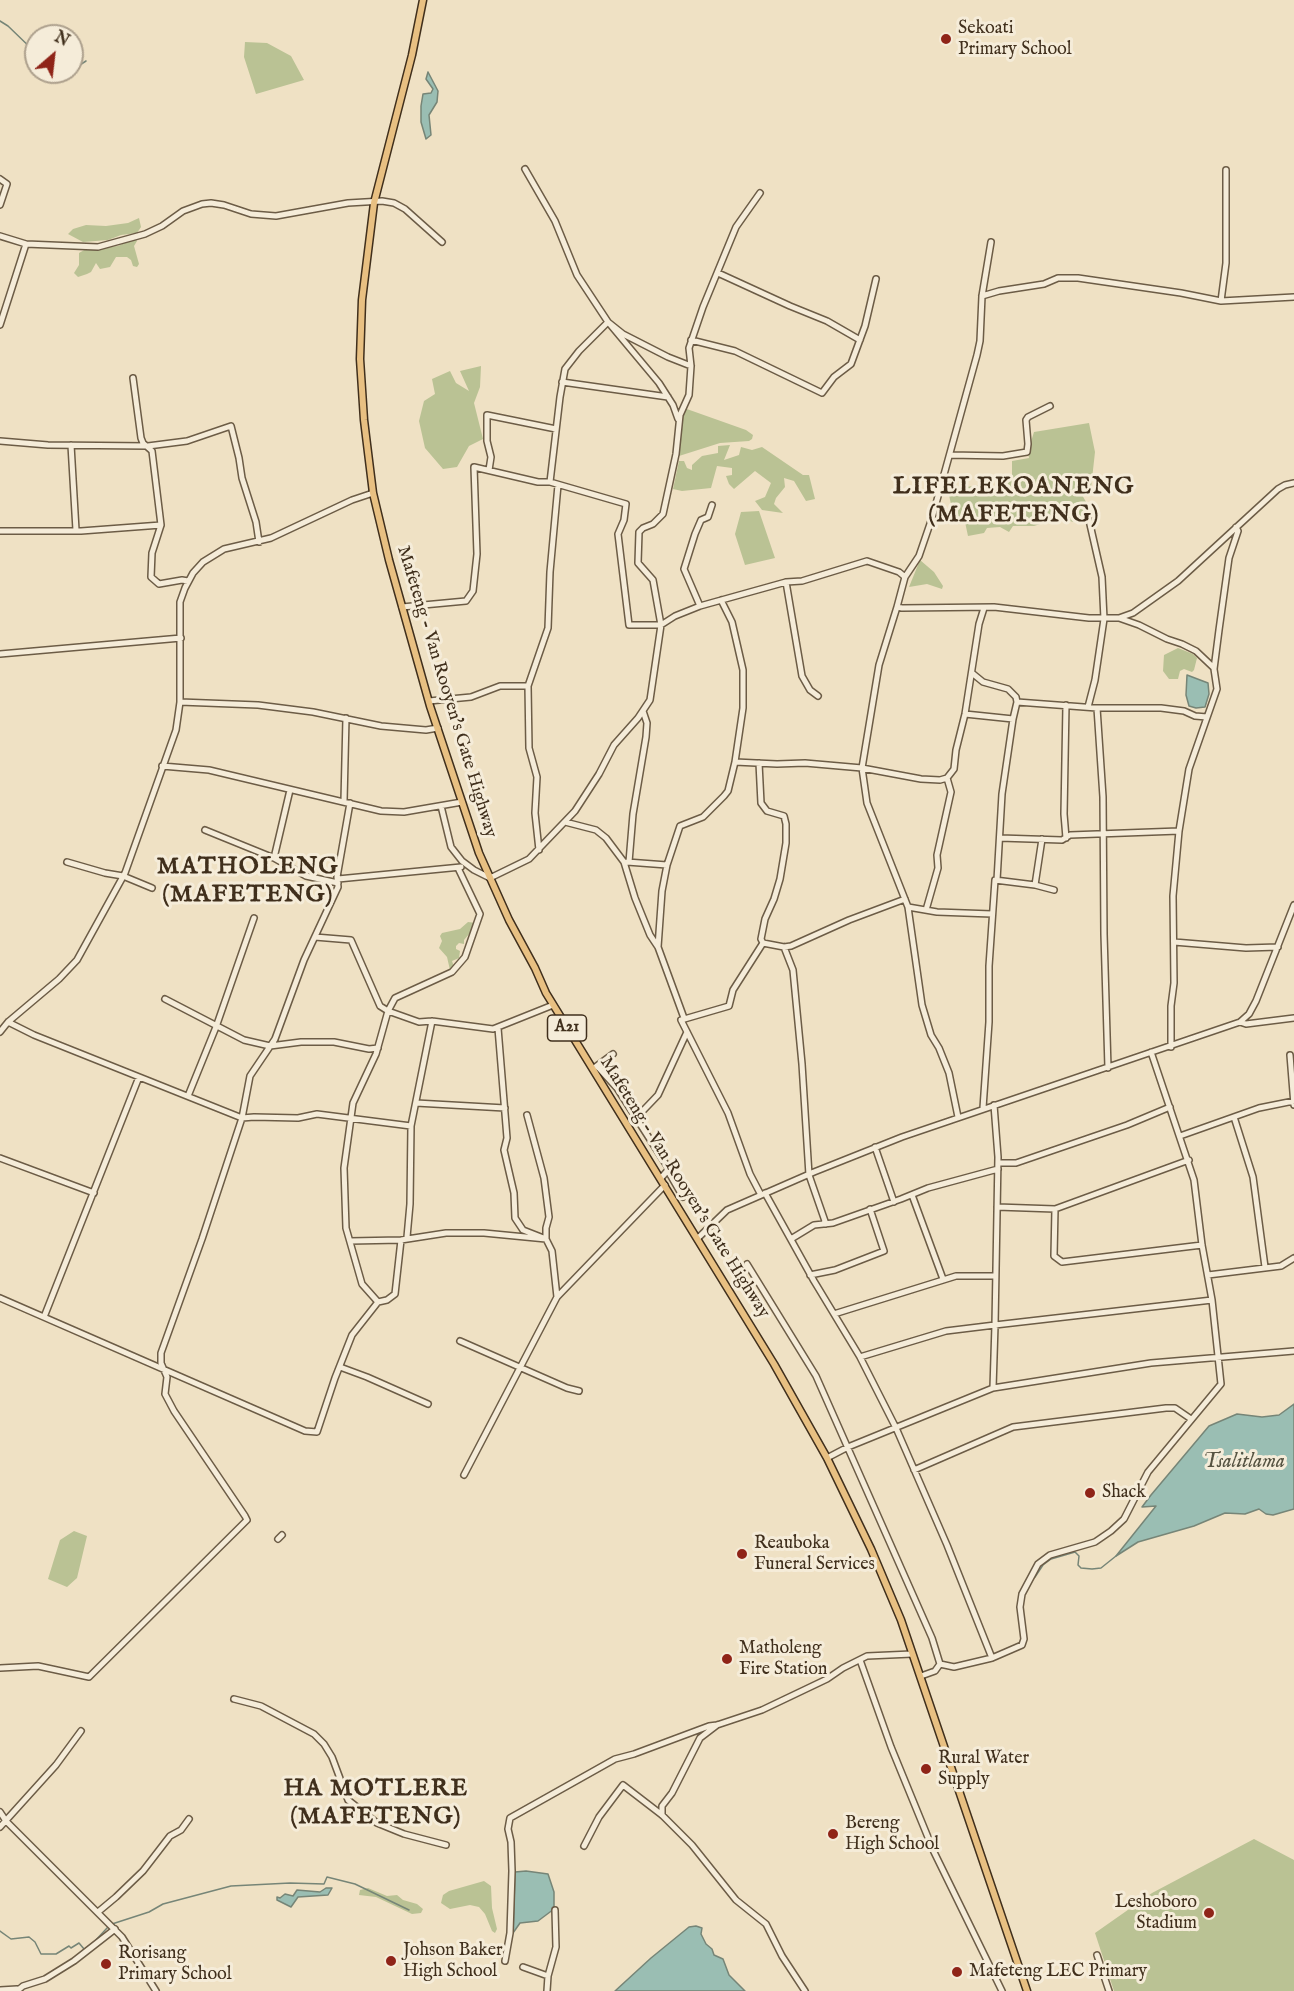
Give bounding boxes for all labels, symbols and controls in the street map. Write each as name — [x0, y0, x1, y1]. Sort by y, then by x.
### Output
place label: Sekoati Primary School — [958, 18, 1072, 60]
north arrow — [24, 24, 84, 84]
text: N — [51, 28, 72, 52]
marker: Sekoati Primary School — [939, 32, 953, 46]
district label: LIFELEKOANENG (MAFETENG) — [893, 474, 1135, 530]
street label: Mafeteng - Van Rooyen's Gate Highway — [391, 544, 501, 840]
district label: MATHOLENG (MAFETENG) — [157, 854, 339, 910]
road number: A21 — [548, 1015, 586, 1041]
street label: Mafeteng - Van Rooyen's Gate Highway — [594, 1053, 774, 1323]
water label: Tsalitlama — [1203, 1451, 1285, 1475]
place label: Shack — [1102, 1482, 1146, 1504]
marker: Shack — [1083, 1486, 1097, 1500]
place label: Reauboka Funeral Services — [754, 1533, 875, 1576]
marker: Reauboka Funeral Services — [735, 1547, 749, 1561]
place label: Matholeng Fire Station — [739, 1638, 827, 1680]
marker: Matholeng Fire Station — [720, 1652, 734, 1666]
place label: Rural Water Supply — [938, 1748, 1029, 1790]
marker: Rural Water Supply — [919, 1762, 933, 1776]
district label: HA MOTLERE (MAFETENG) — [283, 1776, 469, 1832]
place label: Bereng High School — [845, 1813, 939, 1856]
marker: Bereng High School — [826, 1827, 840, 1841]
place label: Leshoboro Stadium — [1115, 1892, 1197, 1934]
marker: Leshoboro Stadium — [1202, 1906, 1216, 1920]
place label: Johson Baker High School — [403, 1940, 503, 1982]
place label: Rorisang Primary School — [118, 1943, 232, 1986]
marker: Johson Baker High School — [384, 1954, 398, 1968]
marker: Rorisang Primary School — [99, 1957, 113, 1971]
place label: Mafeteng LEC Primary — [969, 1961, 1147, 1983]
marker: Mafeteng LEC Primary — [950, 1965, 964, 1979]

